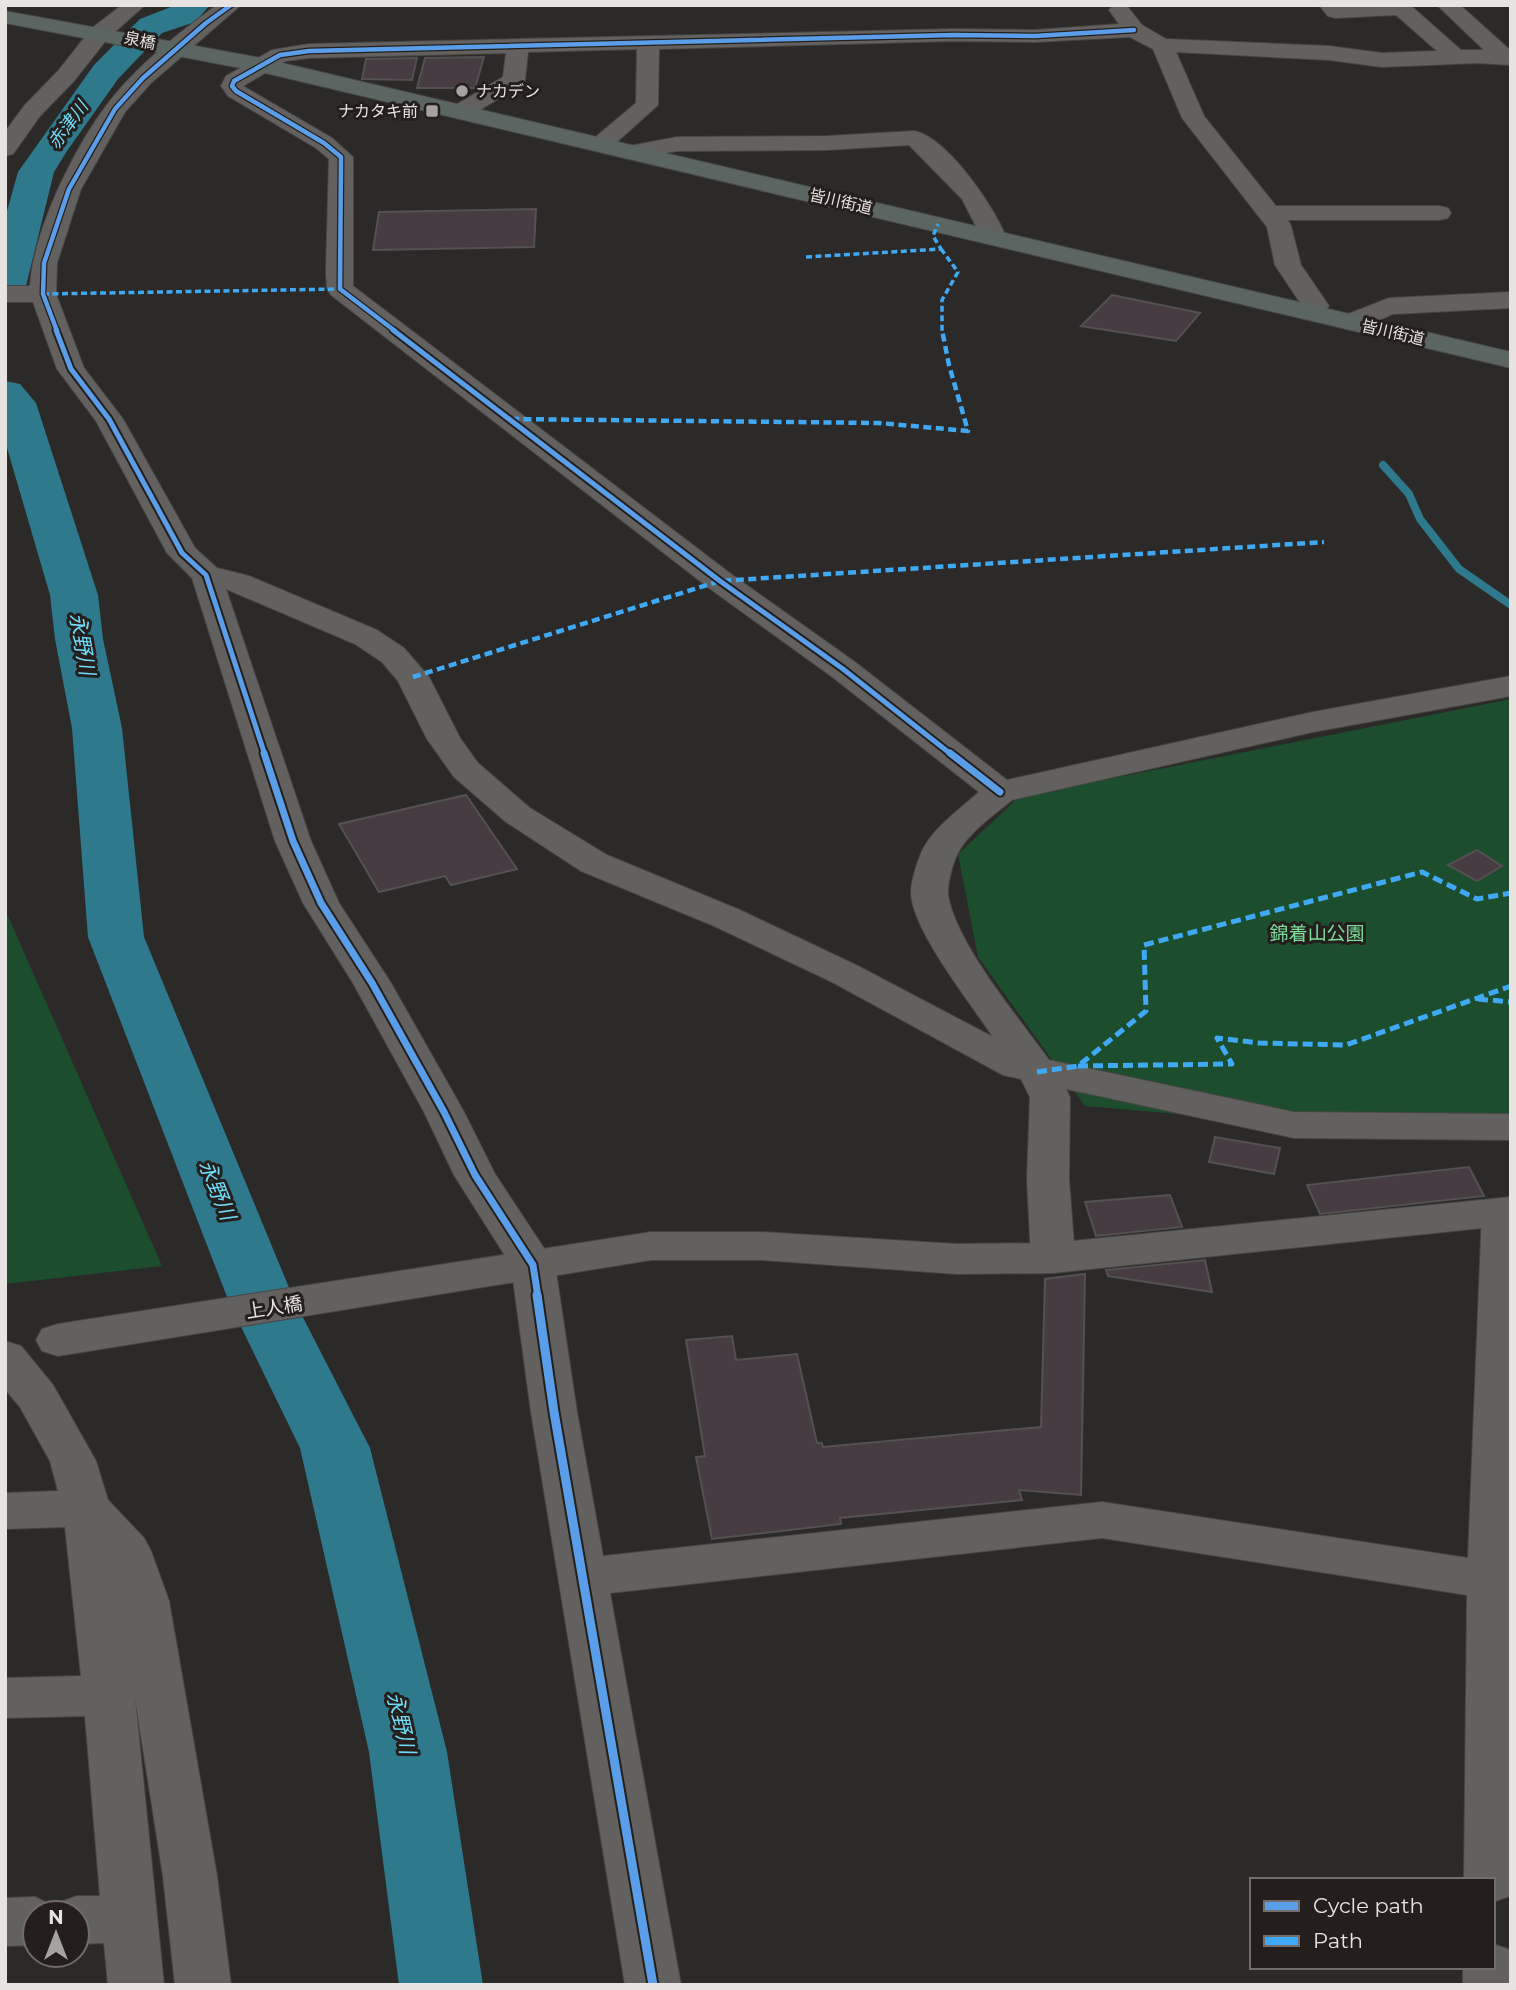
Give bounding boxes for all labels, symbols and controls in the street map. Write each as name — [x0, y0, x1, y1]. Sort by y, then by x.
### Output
street label: 泉橋 — [122, 28, 157, 53]
place label: ナカデン — [476, 82, 540, 101]
marker: ナカデン — [454, 83, 470, 99]
water label: 赤津川 — [43, 95, 94, 153]
place label: ナカタキ前 — [338, 102, 418, 121]
marker: ナカタキ前 — [424, 103, 440, 119]
street label: 皆川街道 — [808, 185, 874, 218]
street label: 皆川街道 — [1360, 316, 1426, 349]
water label: 永野川 — [65, 611, 101, 679]
park label: 錦着山公園 — [1269, 922, 1365, 945]
water label: 永野川 — [194, 1156, 242, 1226]
street label: 上人橋 — [244, 1292, 304, 1323]
water label: 永野川 — [382, 1689, 421, 1758]
legend — [1250, 1878, 1495, 1969]
text: Cycle path — [1313, 1893, 1424, 1918]
north arrow — [21, 1899, 91, 1969]
text: N — [48, 1906, 64, 1929]
text: Path — [1313, 1928, 1363, 1953]

